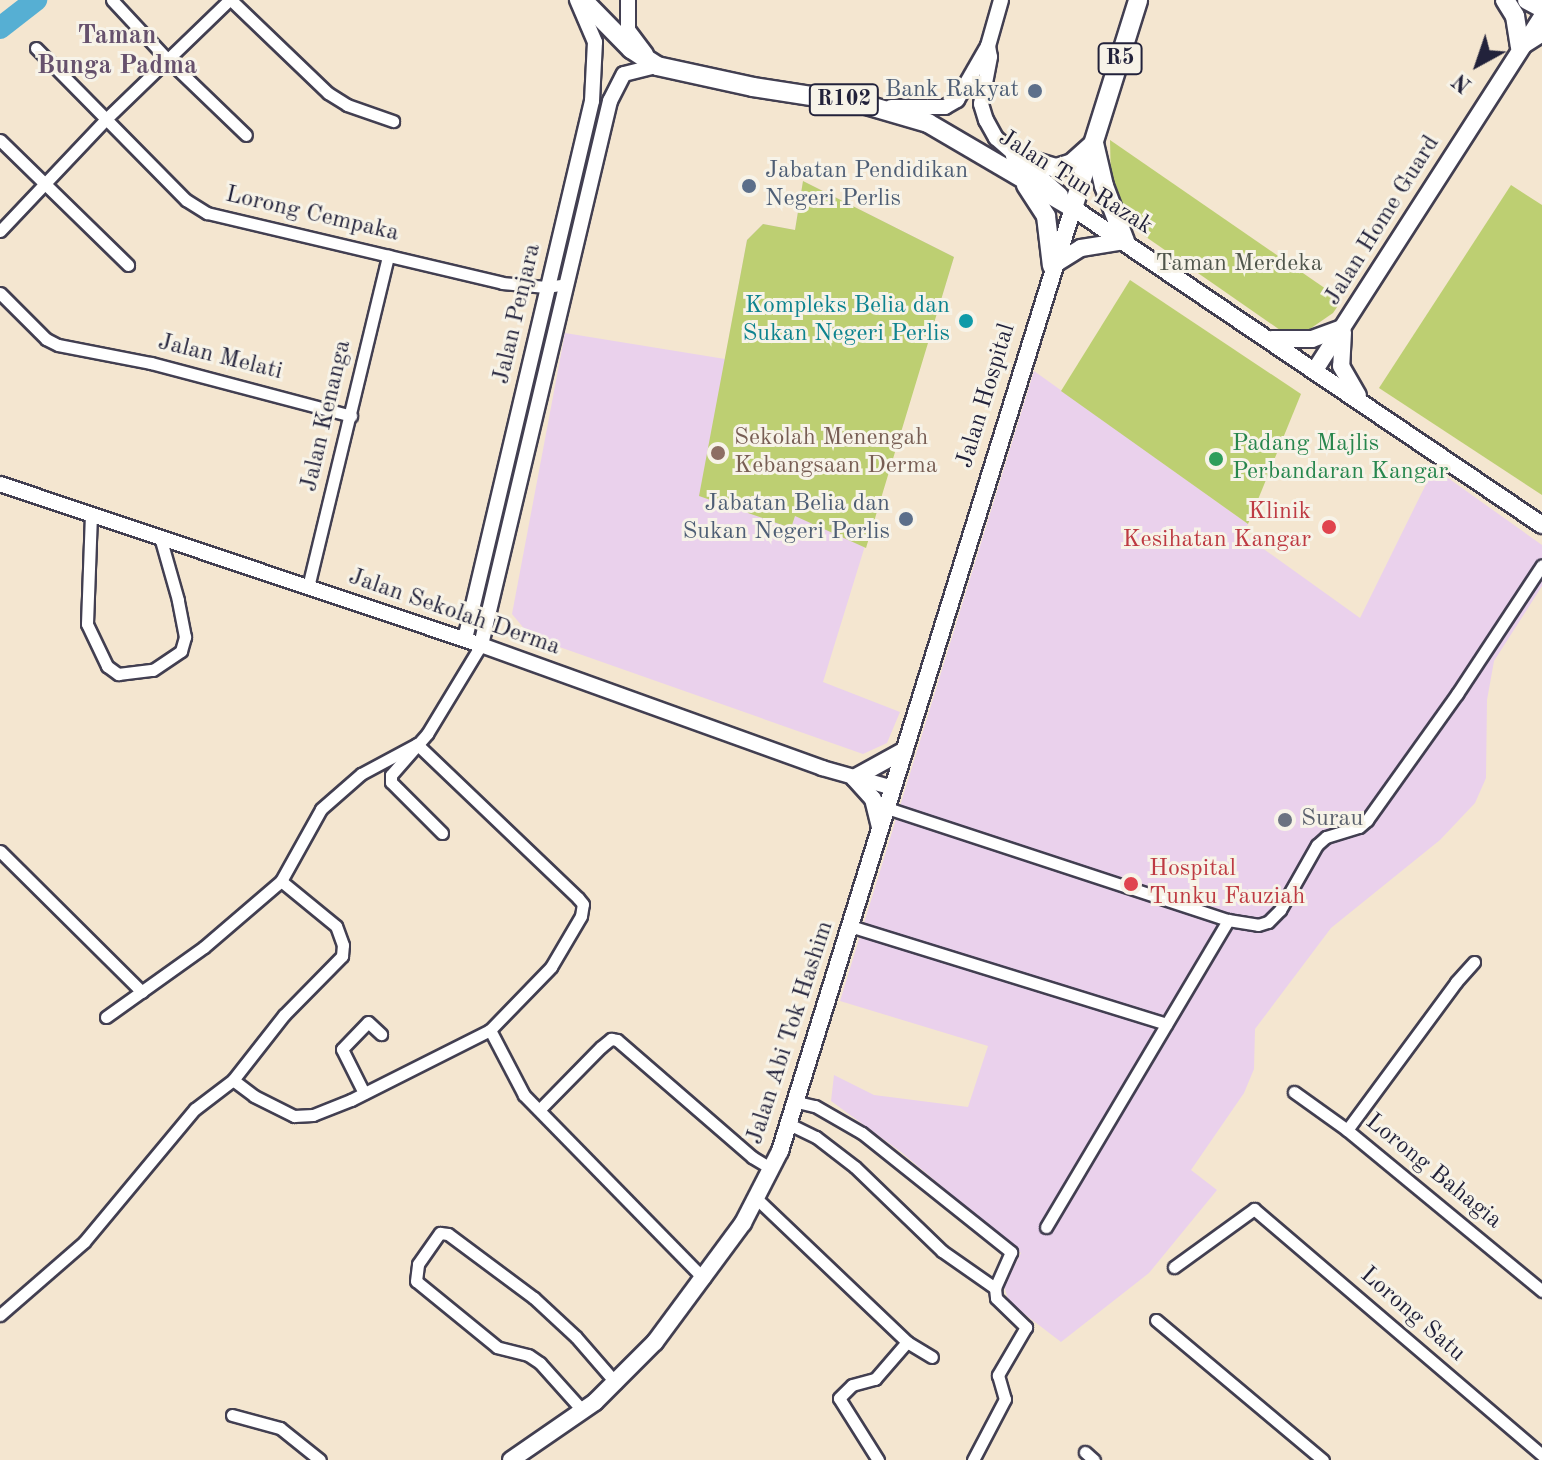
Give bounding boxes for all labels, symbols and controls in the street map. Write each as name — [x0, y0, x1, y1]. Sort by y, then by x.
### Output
district label: Taman Bunga Padma — [37, 21, 197, 82]
north arrow — [1438, 24, 1518, 104]
road number: R5 — [1096, 41, 1144, 77]
text: N — [1449, 69, 1476, 96]
place label: Bank Rakyat — [885, 77, 1019, 105]
road number: R102 — [808, 82, 880, 118]
marker: Bank Rakyat — [1026, 82, 1044, 100]
street label: Jalan Tun Razak — [993, 124, 1157, 242]
street label: Jalan Home Guard — [1319, 131, 1447, 311]
place label: Jabatan Pendidikan Negeri Perlis — [765, 158, 968, 214]
marker: Jabatan Pendidikan Negeri Perlis — [740, 177, 758, 195]
street label: Lorong Cempaka — [222, 181, 402, 249]
street label: Jalan Penjara — [488, 241, 548, 387]
park label: Taman Merdeka — [1155, 251, 1323, 279]
place label: Kompleks Belia dan Sukan Negeri Perlis — [742, 293, 950, 349]
marker: Kompleks Belia dan Sukan Negeri Perlis — [957, 312, 975, 330]
street label: Jalan Hospital — [951, 320, 1023, 472]
street label: Jalan Melati — [155, 329, 285, 387]
street label: Jalan Kenanga — [296, 337, 358, 495]
place label: Sekolah Menengah Kebangsaan Derma — [734, 425, 938, 481]
place label: Padang Majlis Perbandaran Kangar — [1232, 431, 1448, 487]
marker: Sekolah Menengah Kebangsaan Derma — [709, 444, 727, 462]
marker: Padang Majlis Perbandaran Kangar — [1207, 450, 1225, 468]
place label: Jabatan Belia dan Sukan Negeri Perlis — [682, 491, 890, 547]
place label: Klinik Kesihatan Kangar — [1122, 499, 1311, 555]
marker: Jabatan Belia dan Sukan Negeri Perlis — [897, 510, 915, 528]
marker: Klinik Kesihatan Kangar — [1318, 516, 1340, 538]
street label: Jalan Sekolah Derma — [344, 563, 564, 663]
place label: Surau — [1301, 806, 1363, 834]
marker: Surau — [1276, 811, 1294, 829]
place label: Hospital Tunku Fauziah — [1149, 856, 1305, 912]
marker: Hospital Tunku Fauziah — [1120, 873, 1142, 895]
street label: Jalan Abi Tok Hashim — [741, 918, 841, 1148]
street label: Lorong Bahagia — [1359, 1108, 1507, 1236]
street label: Lorong Satu — [1353, 1261, 1471, 1369]

